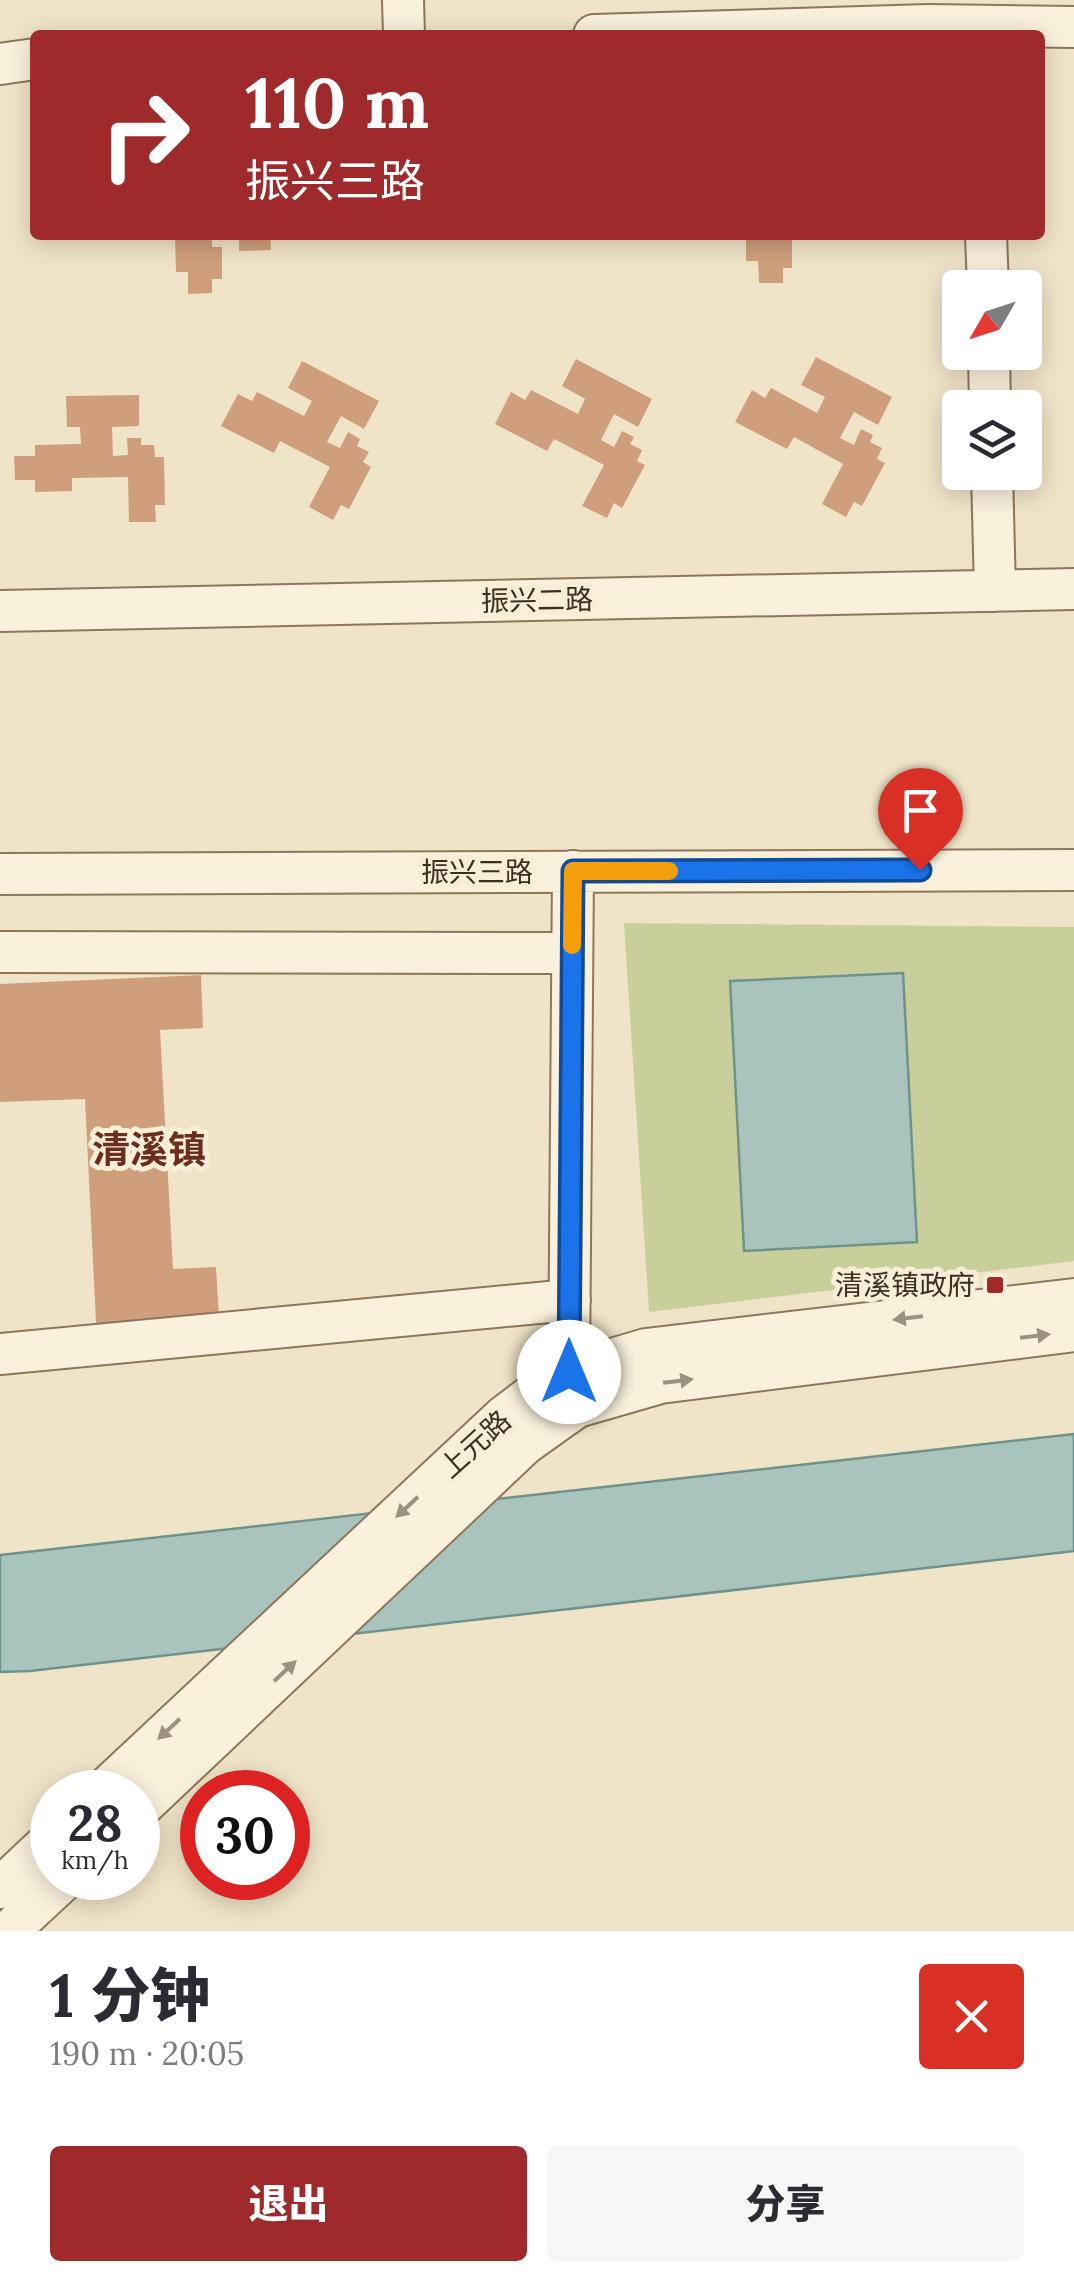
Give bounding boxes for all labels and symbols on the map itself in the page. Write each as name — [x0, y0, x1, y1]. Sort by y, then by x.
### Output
north arrow — [942, 270, 1042, 370]
street label: 振兴二路 — [481, 581, 593, 619]
pin — [878, 768, 963, 871]
street label: 振兴三路 — [421, 854, 533, 890]
district label: 清溪镇 — [92, 1125, 206, 1173]
place label: 清溪镇政府 — [835, 1267, 975, 1303]
marker: 清溪镇政府 — [984, 1274, 1006, 1296]
one-way arrow — [891, 1310, 923, 1326]
position arrow — [517, 1320, 621, 1424]
one-way arrow — [1019, 1328, 1051, 1344]
one-way arrow — [662, 1372, 694, 1388]
street label: 上元路 — [432, 1403, 518, 1485]
one-way arrow — [395, 1495, 419, 1518]
one-way arrow — [272, 1660, 296, 1683]
one-way arrow — [158, 1717, 182, 1740]
speed limit sign: 30 — [180, 1770, 310, 1900]

